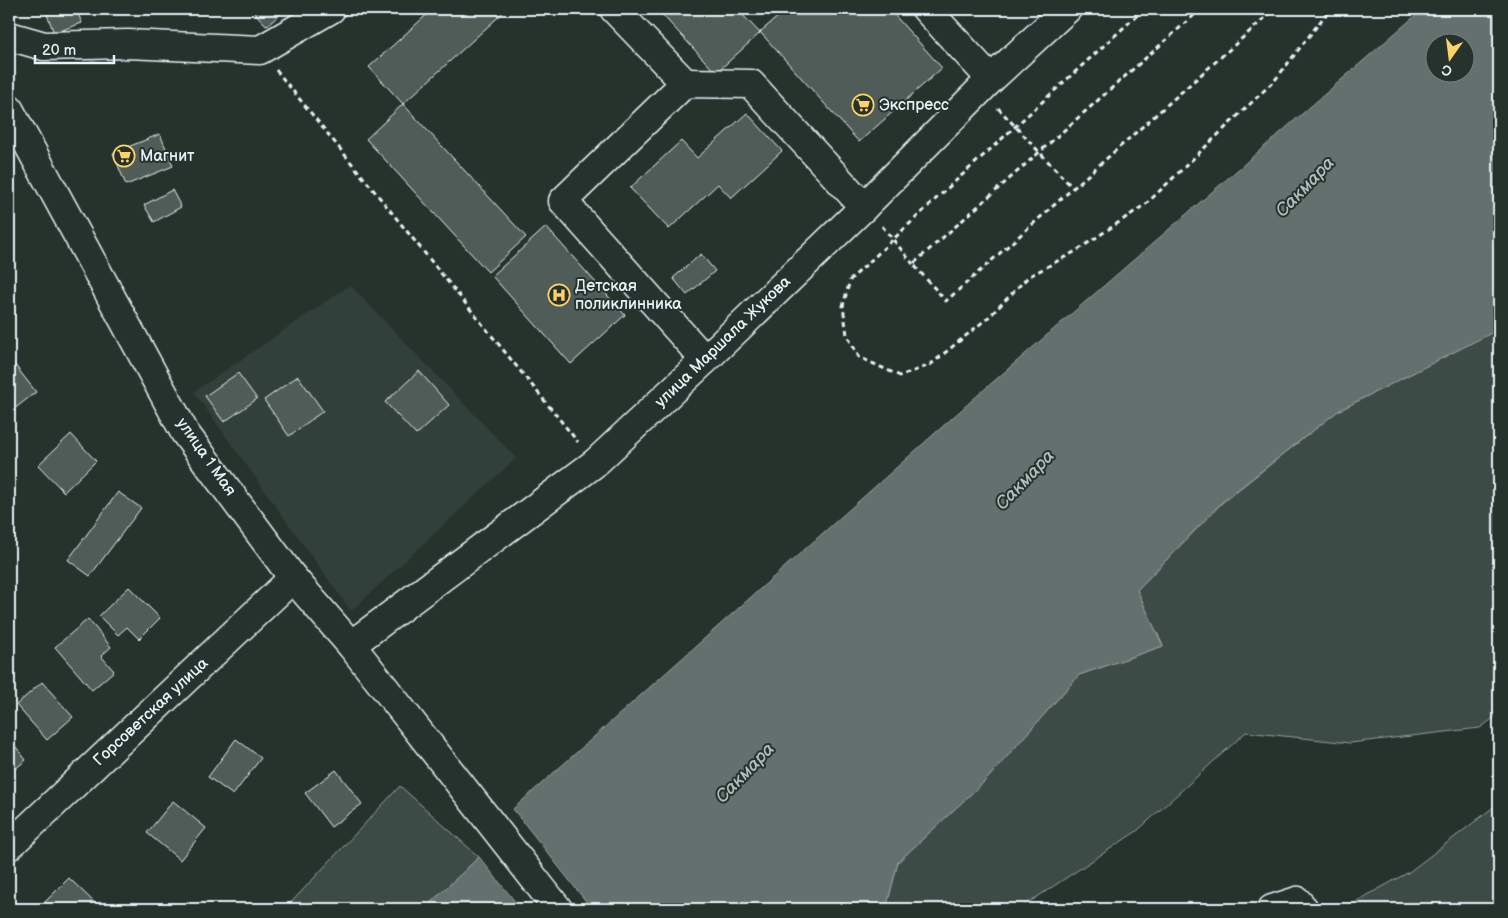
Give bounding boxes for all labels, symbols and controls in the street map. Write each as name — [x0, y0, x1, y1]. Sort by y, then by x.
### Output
scale bar — [35, 32, 114, 64]
north arrow — [1426, 32, 1476, 82]
text: 20 m — [42, 41, 76, 60]
text: С — [1440, 61, 1454, 80]
supermarket icon: Экспресс — [851, 93, 875, 117]
place label: Экспресс — [879, 96, 949, 115]
supermarket icon: Магнит — [112, 144, 136, 168]
place label: Магнит — [140, 147, 195, 166]
water label: Сакмара — [1271, 152, 1339, 222]
street label: улица Маршала Жукова — [651, 272, 795, 412]
place label: Детская поликлинника — [575, 277, 682, 314]
hospital icon: Детская поликлинника — [547, 283, 571, 307]
street label: улица 1 Мая — [172, 414, 240, 500]
water label: Сакмара — [991, 445, 1059, 515]
street label: Горсоветская улица — [90, 654, 213, 770]
water label: Сакмара — [711, 738, 779, 808]

